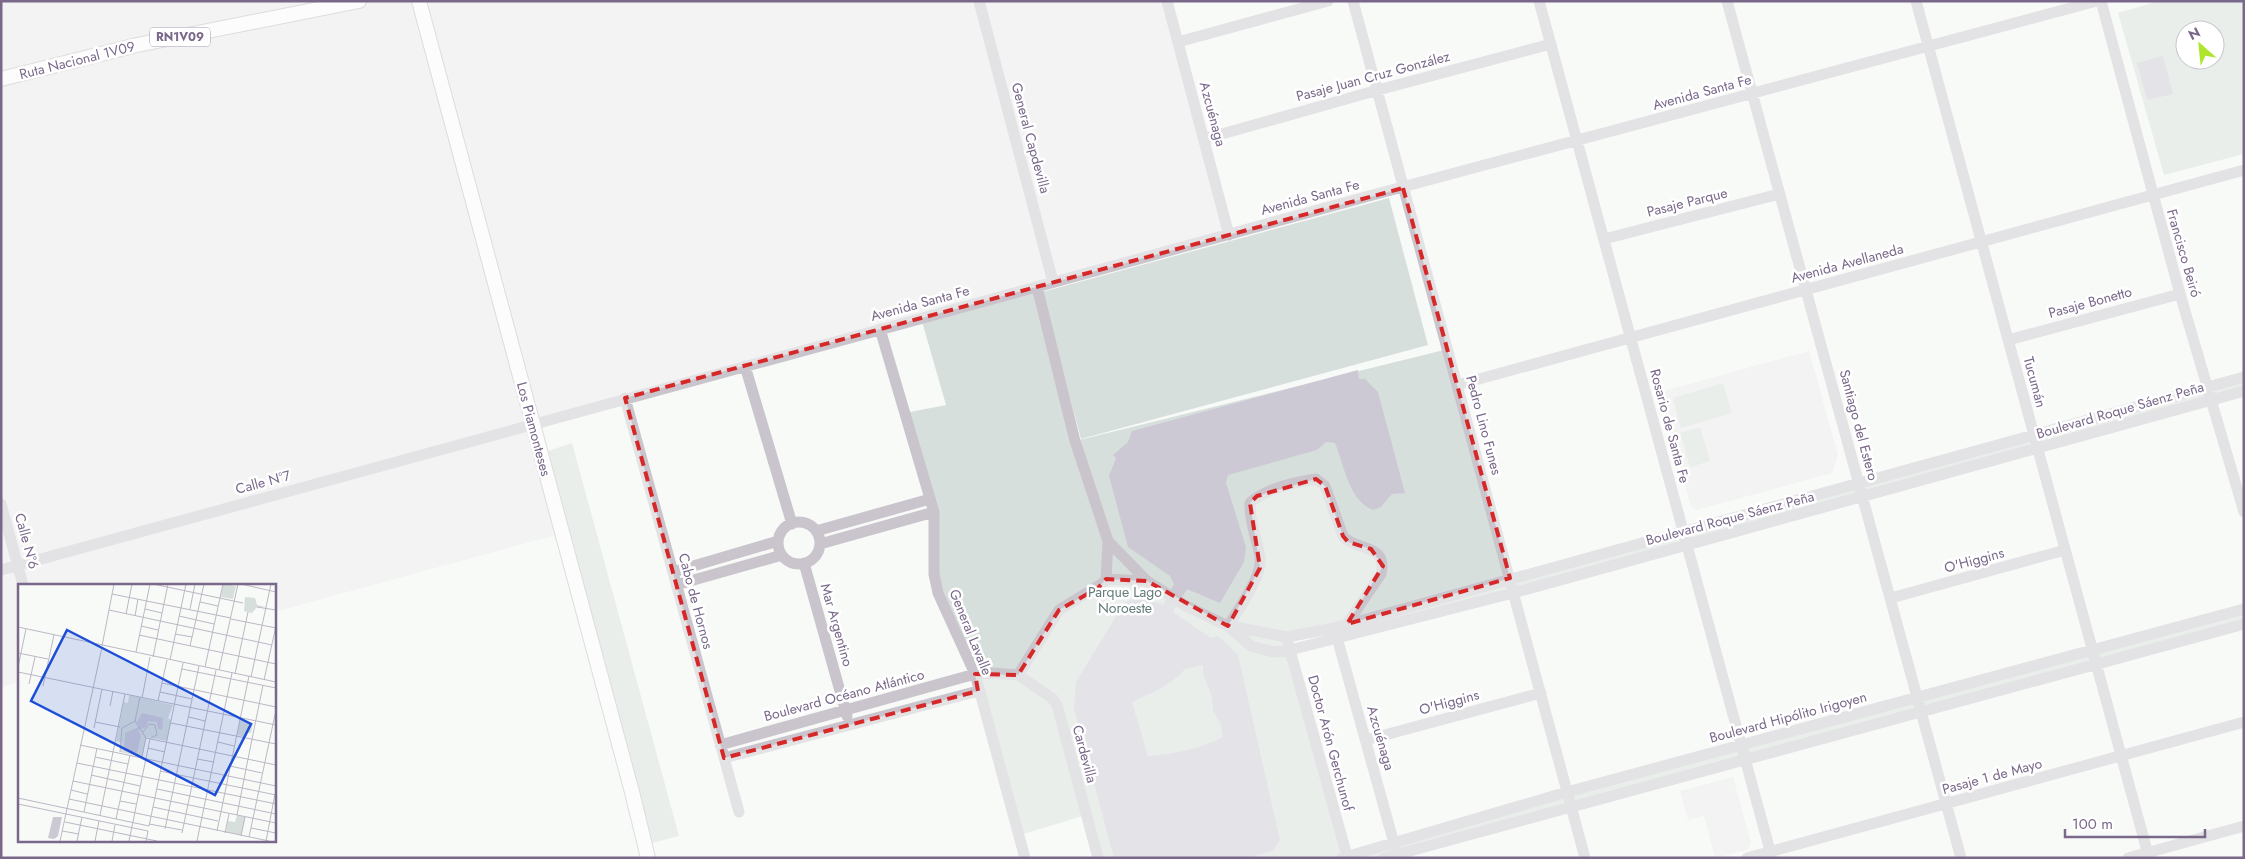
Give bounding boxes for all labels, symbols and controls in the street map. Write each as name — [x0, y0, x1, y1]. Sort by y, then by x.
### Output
north arrow — [2175, 20, 2225, 70]
text: N — [2185, 22, 2204, 45]
road number: RN1V09 — [150, 28, 210, 46]
street label: Ruta Nacional 1V09 — [17, 36, 137, 84]
street label: Pasaje Juan Cruz González — [1294, 46, 1453, 106]
street label: Avenida Santa Fe — [1650, 69, 1754, 115]
street label: Azcuénaga — [1195, 79, 1231, 149]
street label: General Capdevilla — [1007, 80, 1055, 196]
street label: Avenida Santa Fe — [1258, 174, 1362, 220]
street label: Pasaje Parque — [1645, 182, 1729, 222]
street label: Francisco Beiró — [2162, 206, 2206, 300]
street label: Avenida Avellaneda — [1789, 238, 1905, 288]
street label: Avenida Santa Fe — [868, 280, 972, 326]
street label: Pasaje Bonetto — [2046, 281, 2134, 323]
street label: Tucumán — [2019, 354, 2051, 410]
street label: Rosario de Santa Fe — [1645, 367, 1695, 485]
street label: Santiago del Estero — [1835, 367, 1884, 483]
street label: Pedro Lino Funes — [1461, 373, 1507, 477]
street label: Boulevard Roque Sáenz Peña — [2034, 376, 2206, 444]
street label: Los Piamonteses — [512, 380, 556, 479]
street label: Calle Nº7 — [233, 465, 293, 499]
street label: Boulevard Roque Sáenz Peña — [1644, 486, 1816, 550]
street label: Calle Nº6 — [10, 511, 44, 571]
street label: O'Higgins — [1942, 542, 2007, 578]
street label: Cabo de Hornos — [674, 551, 719, 652]
street label: Mar Argentino — [816, 581, 858, 669]
park label: Parque Lago Noroeste — [1088, 582, 1162, 618]
inset map — [18, 584, 275, 842]
street label: General Lavalle — [945, 586, 997, 678]
street label: Boulevard Océano Atlántico — [762, 664, 927, 726]
street label: Doctor Arón Gerchunof — [1303, 673, 1359, 814]
street label: O'Higgins — [1417, 684, 1482, 720]
street label: Boulevard Hipólito Irigoyen — [1707, 686, 1869, 748]
street label: Azcuénaga — [1362, 703, 1400, 773]
street label: Cardevilla — [1068, 723, 1102, 785]
street label: Pasaje 1 de Mayo — [1940, 753, 2045, 799]
scale bar — [2065, 806, 2205, 838]
text: 100 m — [2072, 813, 2113, 835]

